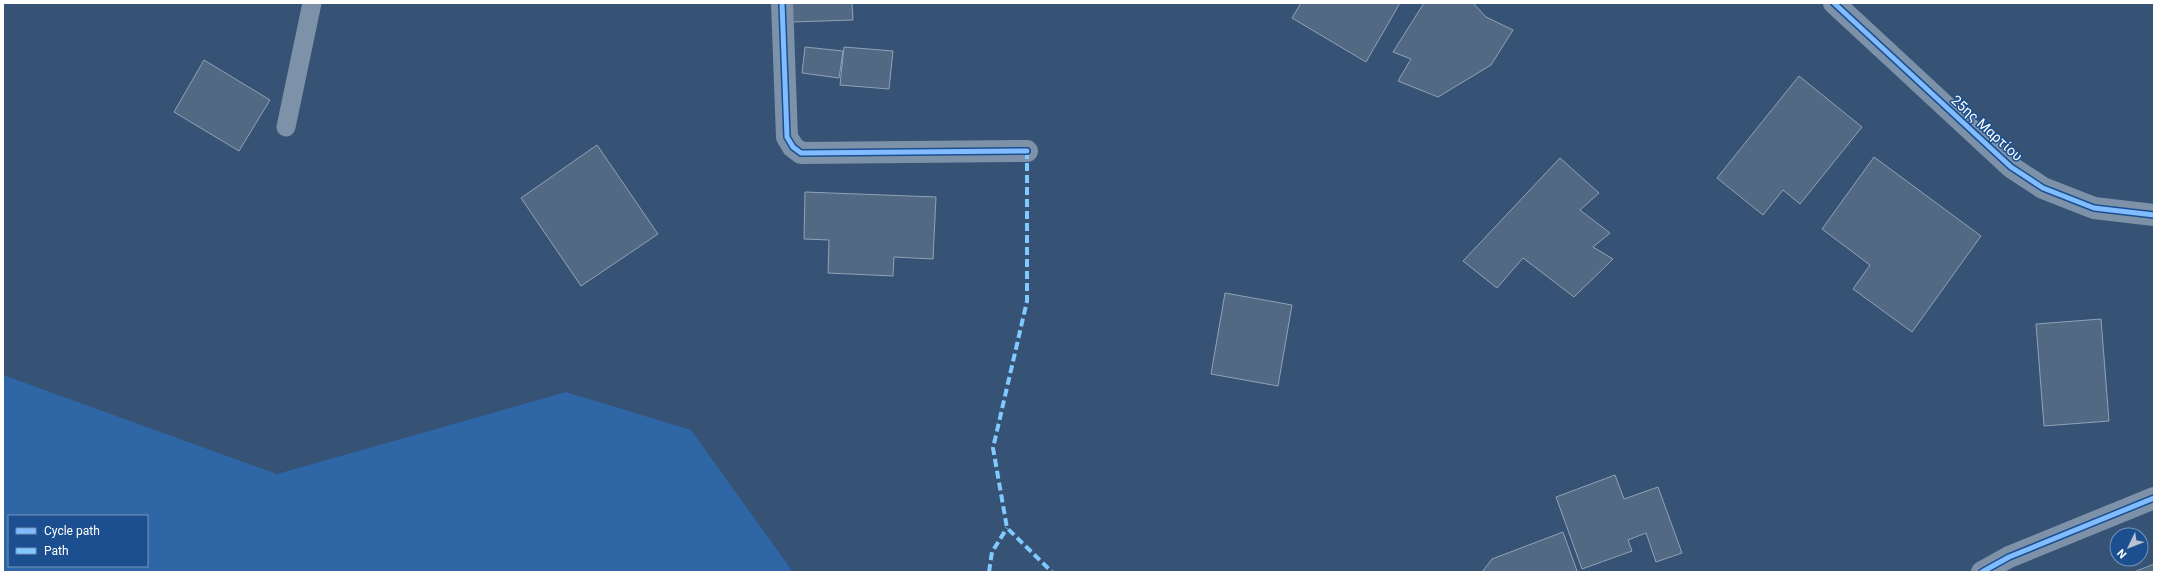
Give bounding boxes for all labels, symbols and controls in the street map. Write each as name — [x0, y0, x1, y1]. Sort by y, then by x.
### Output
street label: 25ης Μαρτίου — [1948, 92, 2026, 164]
legend — [8, 515, 148, 567]
text: Cycle path — [44, 524, 100, 538]
north arrow — [2109, 527, 2149, 567]
text: Path — [44, 544, 69, 558]
text: N — [2114, 546, 2129, 561]

